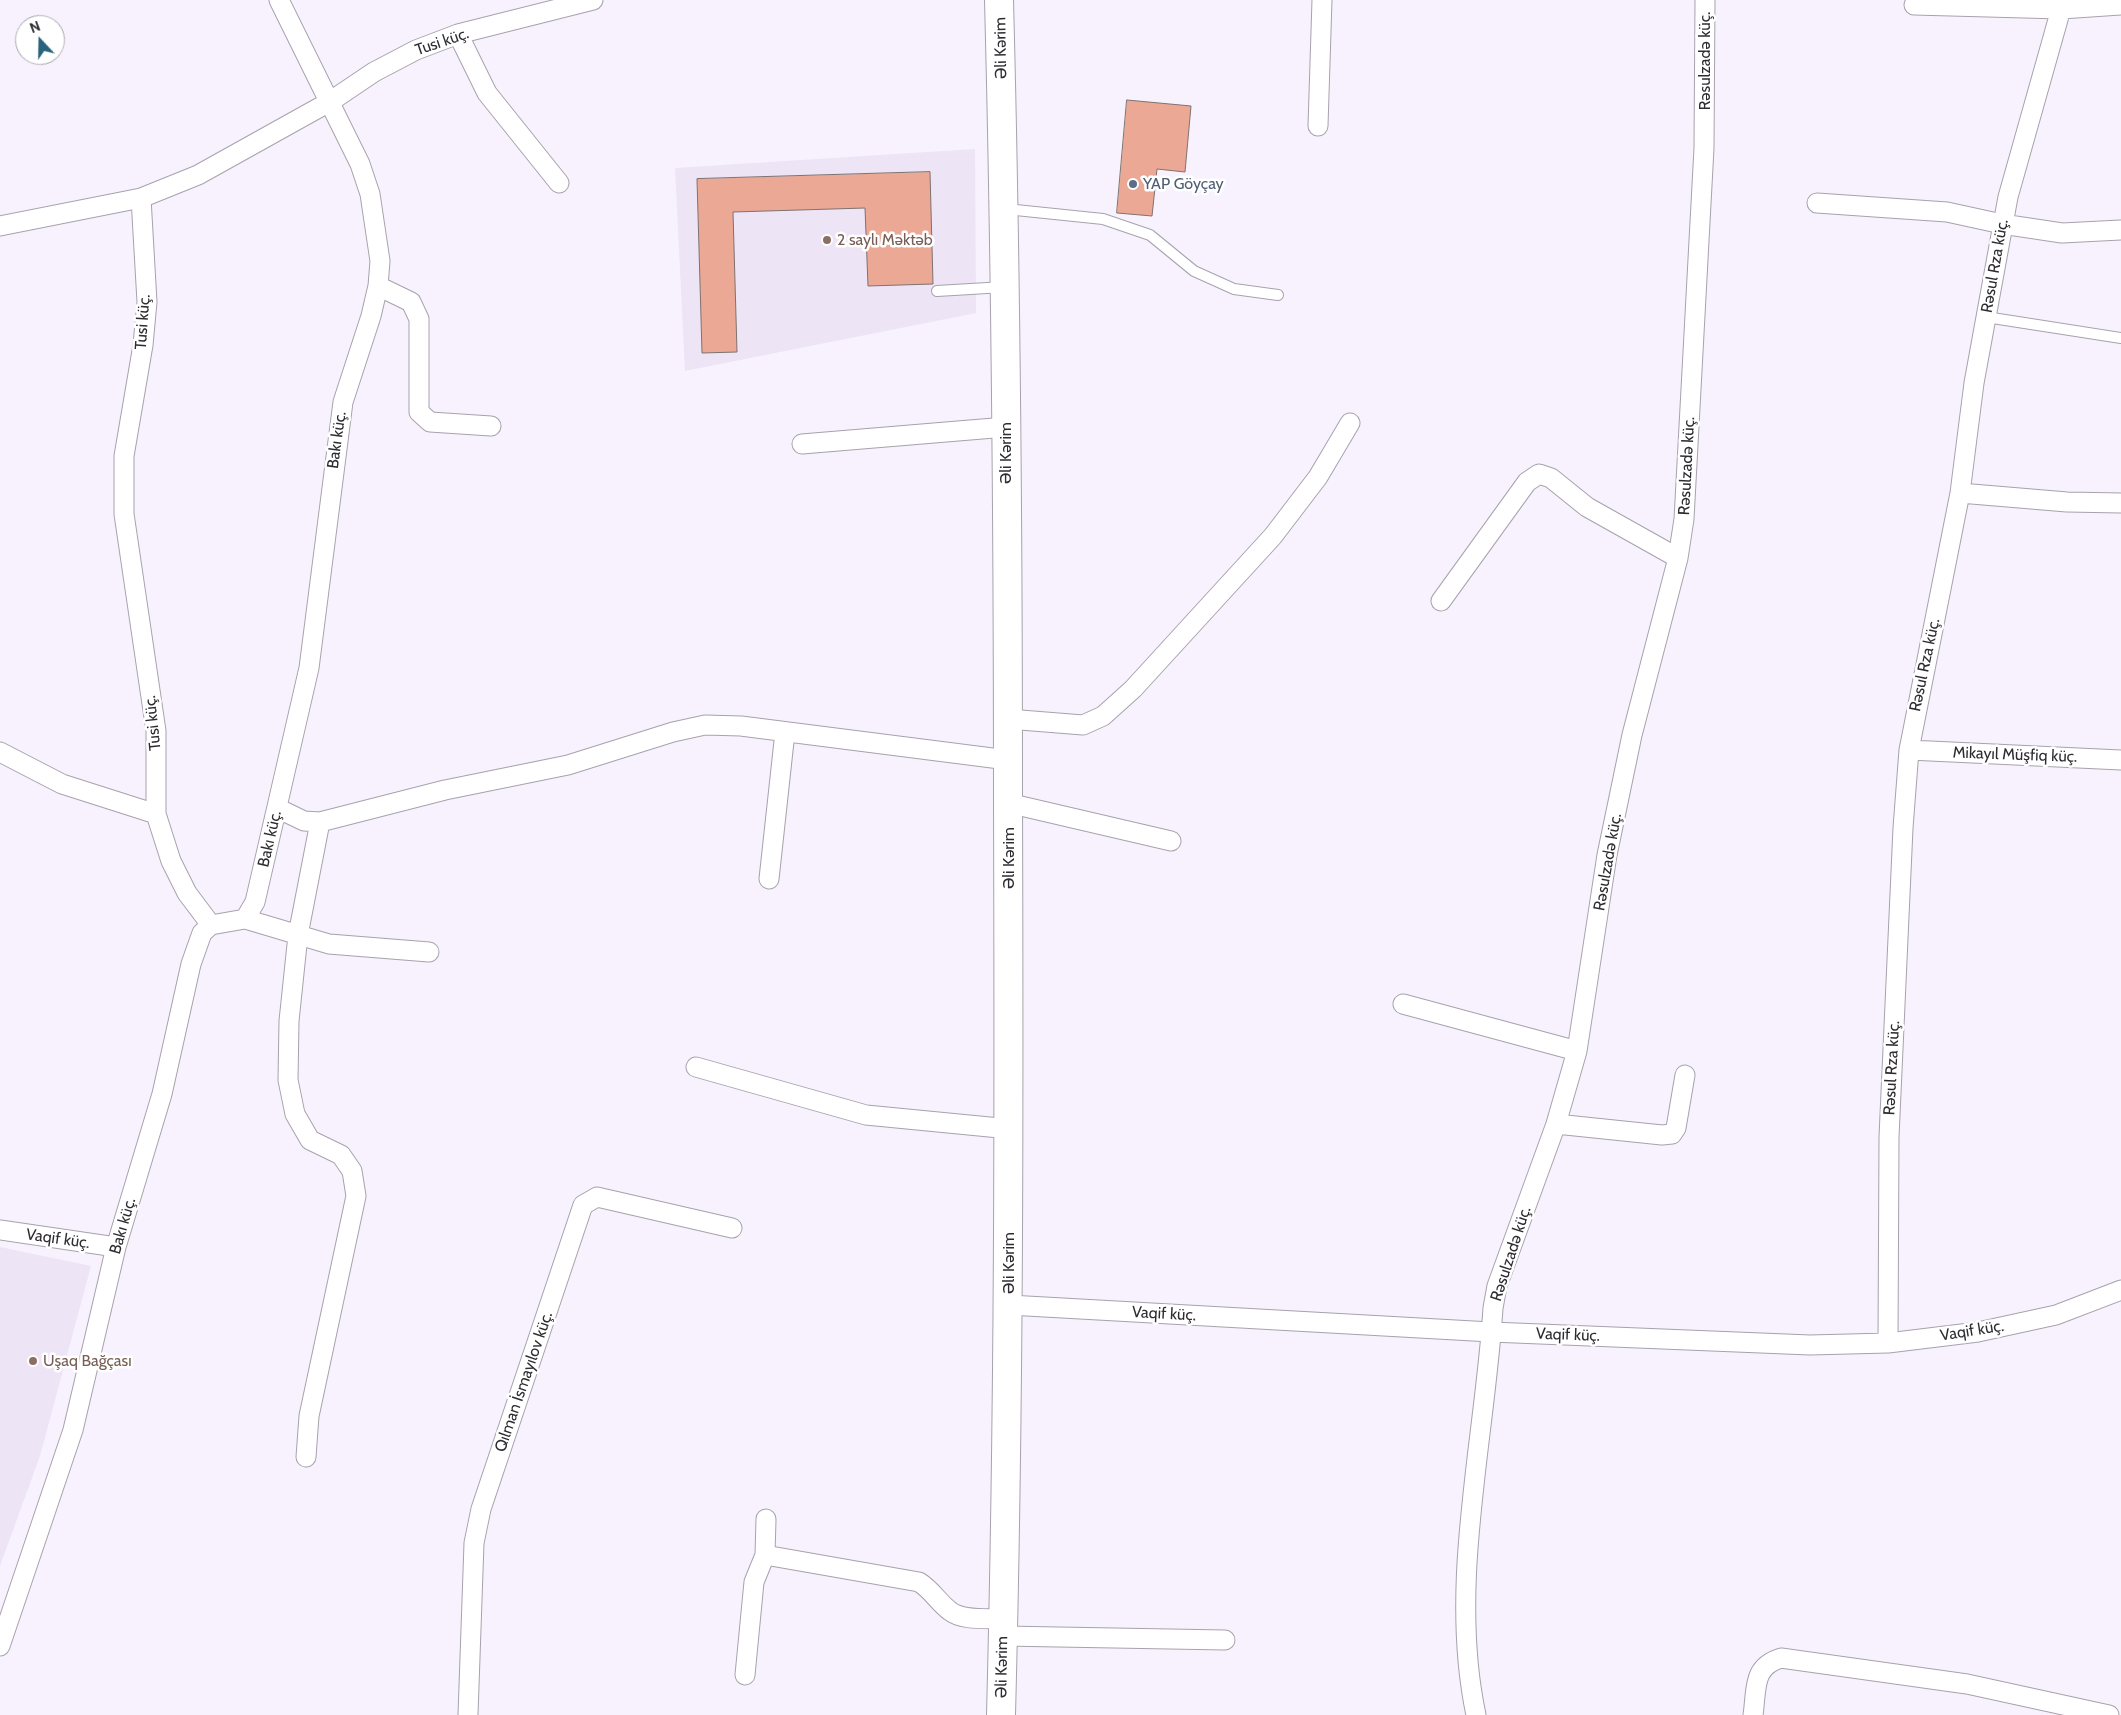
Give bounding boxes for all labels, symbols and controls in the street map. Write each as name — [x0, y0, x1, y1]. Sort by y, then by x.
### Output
street label: Rəsulzadə küç. — [1695, 12, 1715, 110]
north arrow — [15, 15, 65, 65]
text: N — [27, 17, 43, 37]
street label: Əli Kərim — [991, 17, 1011, 79]
street label: Tusi küç. — [413, 24, 471, 60]
place label: YAP Göyçay — [1143, 174, 1224, 194]
marker: YAP Göyçay — [1127, 178, 1139, 190]
street label: Rəsul Rza küç. — [1977, 218, 2013, 314]
place label: 2 saylı Məktəb — [837, 230, 933, 250]
marker: 2 saylı Məktəb — [821, 234, 833, 246]
street label: Tusi küç. — [131, 294, 155, 350]
street label: Bakı küç. — [323, 410, 351, 470]
street label: Rəsulzadə küç. — [1675, 416, 1699, 516]
street label: Əli Kərim — [996, 422, 1016, 484]
street label: Rəsul Rza küç. — [1906, 617, 1944, 713]
street label: Tusi küç. — [141, 695, 165, 751]
street label: Mikayıl Müşfiq küç. — [1952, 743, 2078, 767]
street label: Bakı küç. — [254, 809, 286, 869]
street label: Rəsulzadə küç. — [1590, 812, 1626, 912]
street label: Əli Kərim — [999, 827, 1019, 889]
street label: Rəsul Rza küç. — [1880, 1020, 1904, 1116]
street label: Bakı küç. — [106, 1196, 140, 1256]
street label: Rəsulzadə küç. — [1487, 1204, 1535, 1304]
street label: Vaqif küç. — [25, 1225, 91, 1253]
street label: Əli Kərim — [999, 1232, 1019, 1294]
street label: Vaqif küç. — [1131, 1303, 1197, 1325]
street label: Qılman İsmayılov küç. — [491, 1309, 557, 1455]
street label: Vaqif küç. — [1939, 1317, 2005, 1345]
street label: Vaqif küç. — [1536, 1324, 1600, 1346]
place label: Uşaq Bağçası — [43, 1351, 132, 1371]
marker: Uşaq Bağçası — [27, 1355, 39, 1367]
street label: Əli Kərim — [992, 1636, 1012, 1698]

